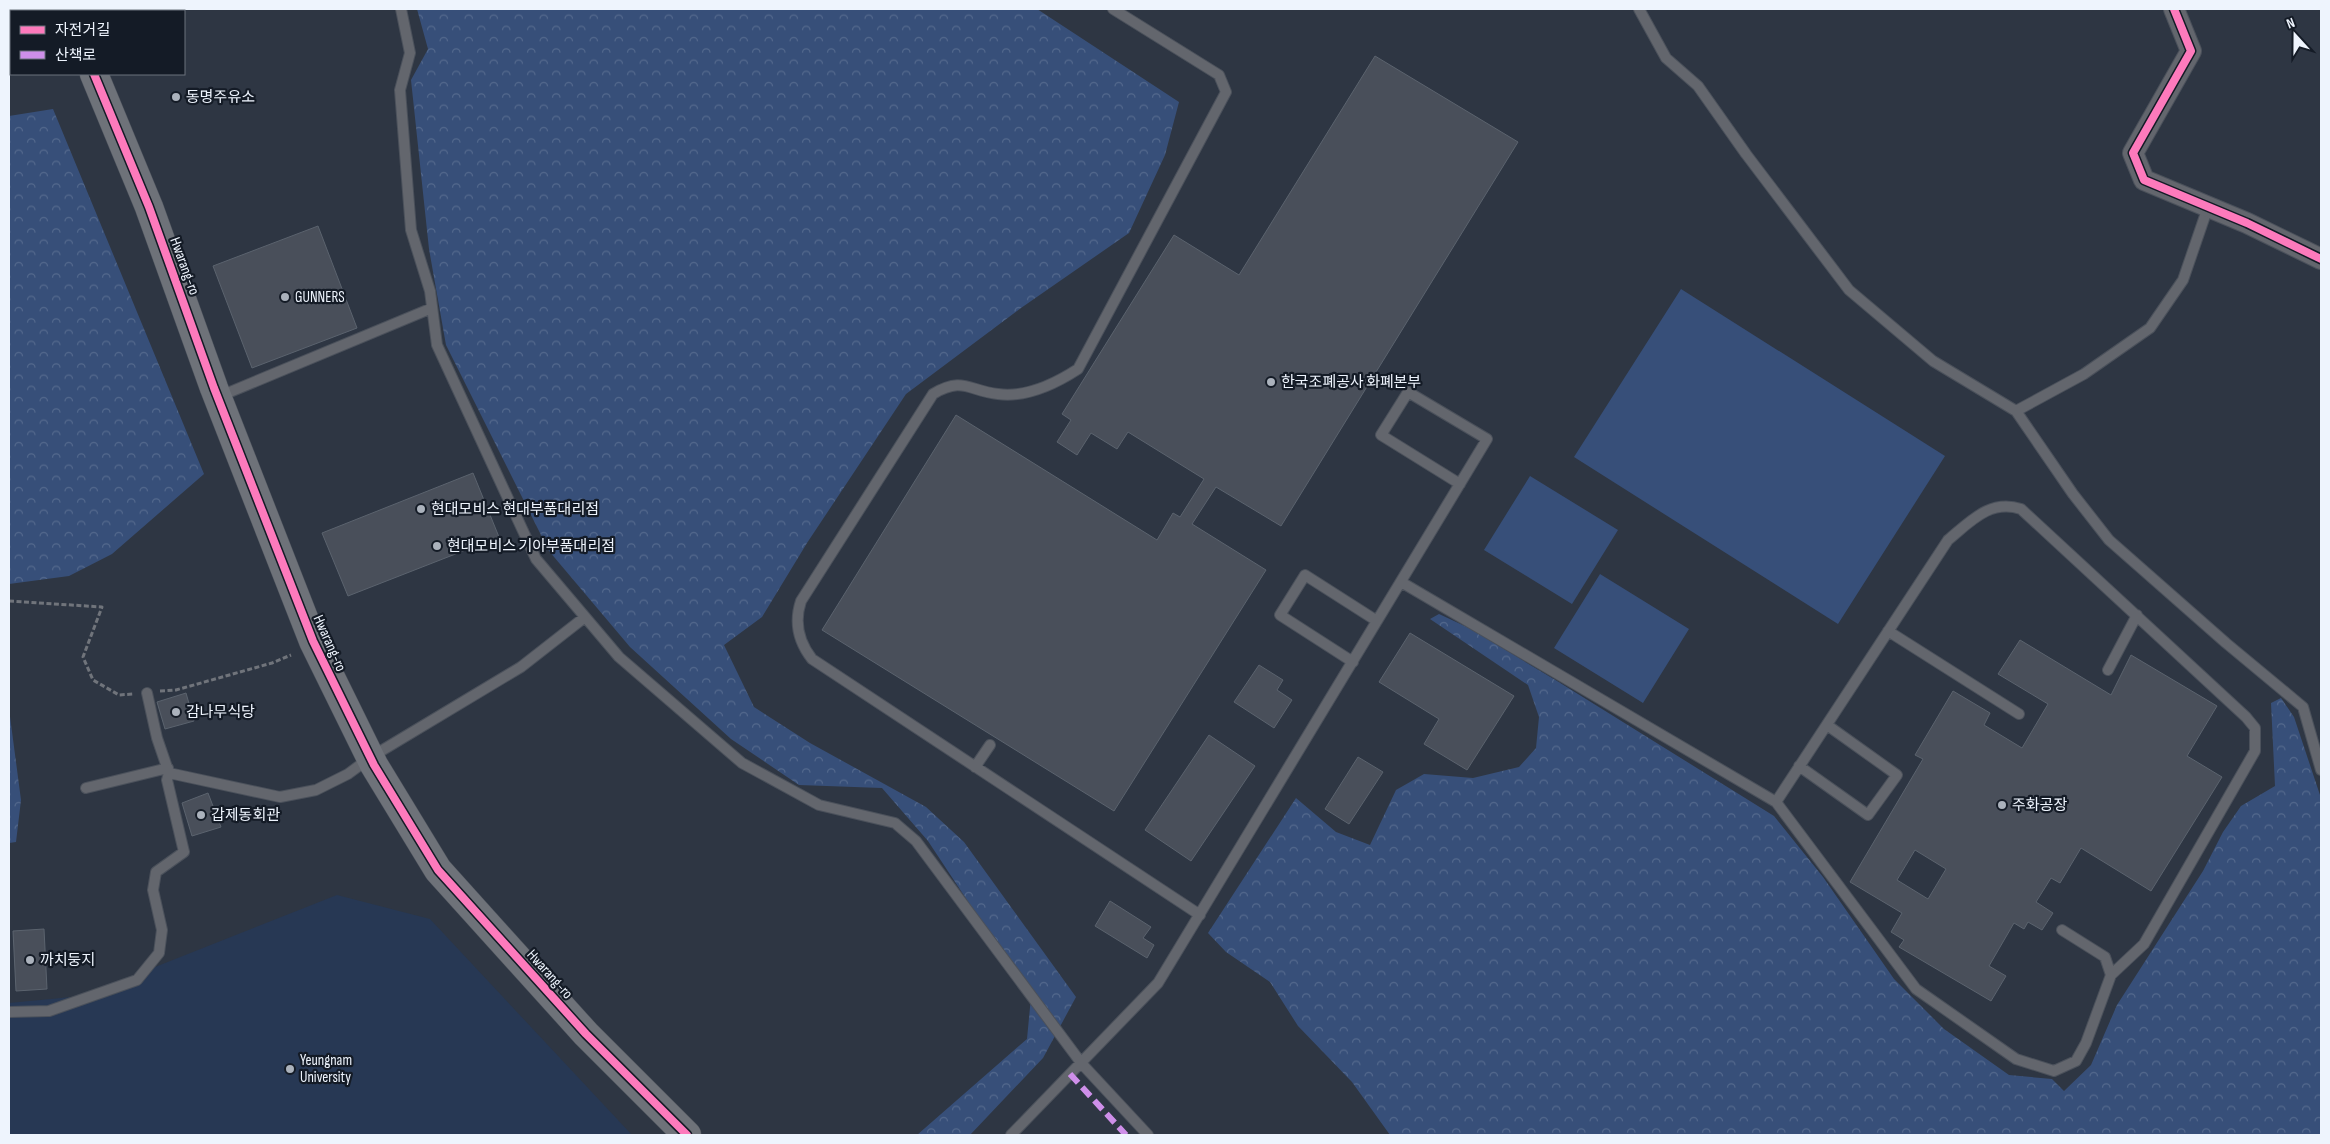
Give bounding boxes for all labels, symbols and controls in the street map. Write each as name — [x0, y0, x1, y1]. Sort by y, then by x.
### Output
legend — [10, 10, 185, 75]
north arrow — [2270, 10, 2320, 60]
text: N — [2284, 14, 2297, 33]
text: 자전거길 — [55, 21, 110, 40]
text: 산책로 — [55, 46, 96, 65]
place label: 동명주유소 — [186, 88, 255, 107]
marker: 동명주유소 — [170, 91, 182, 103]
street label: Hwarang-ro — [165, 235, 204, 298]
place label: GUNNERS — [295, 288, 345, 307]
marker: GUNNERS — [279, 291, 291, 303]
place label: 한국조폐공사 화폐본부 — [1281, 373, 1421, 392]
marker: 한국조폐공사 화폐본부 — [1265, 376, 1277, 388]
place label: 현대모비스 현대부품대리점 — [431, 500, 599, 519]
marker: 현대모비스 현대부품대리점 — [415, 503, 427, 515]
place label: 현대모비스 기아부품대리점 — [447, 537, 615, 556]
marker: 현대모비스 기아부품대리점 — [431, 540, 443, 552]
street label: Hwarang-ro — [309, 612, 350, 674]
place label: 감나무식당 — [186, 703, 255, 722]
marker: 감나무식당 — [170, 706, 182, 718]
place label: 주화공장 — [2012, 796, 2067, 815]
marker: 주화공장 — [1996, 799, 2008, 811]
place label: 갑제동회관 — [211, 806, 280, 825]
marker: 갑제동회관 — [195, 809, 207, 821]
street label: Hwarang-ro — [522, 946, 577, 1003]
place label: 까치둥지 — [40, 951, 95, 970]
marker: 까치둥지 — [24, 954, 36, 966]
place label: Yeungnam University — [300, 1051, 352, 1087]
marker: Yeungnam University — [284, 1063, 296, 1075]

